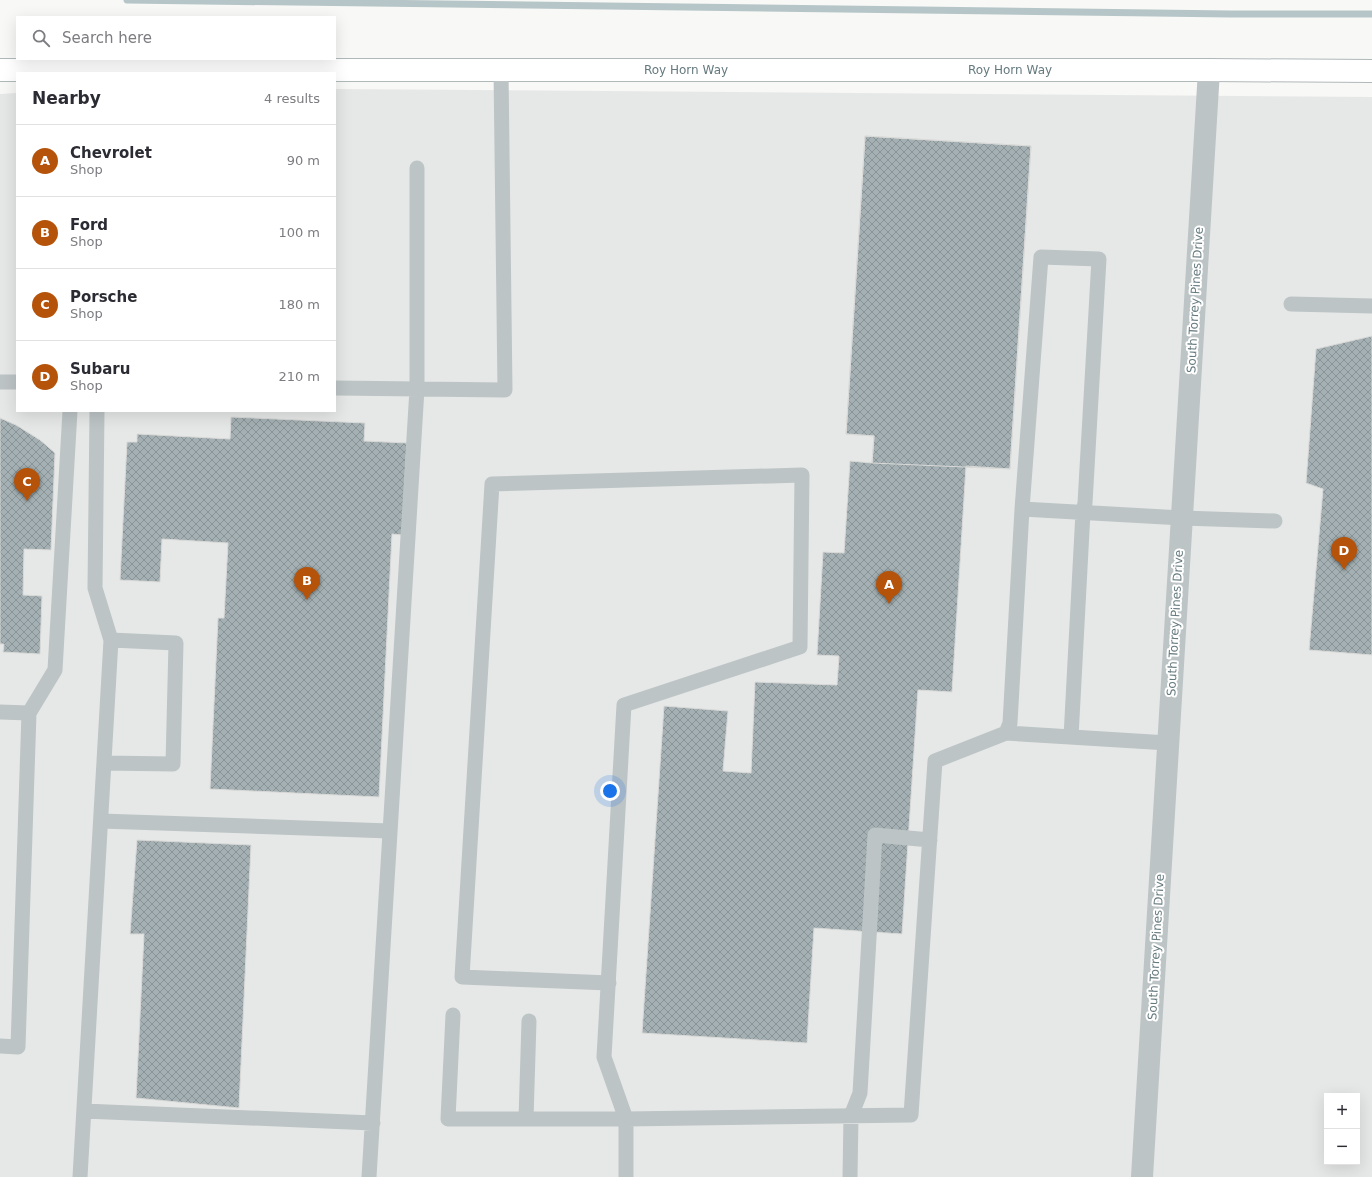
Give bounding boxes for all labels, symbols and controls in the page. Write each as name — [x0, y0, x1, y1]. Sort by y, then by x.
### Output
search box — [16, 16, 336, 60]
icon: search — [30, 27, 52, 49]
text: Search here — [62, 29, 152, 47]
street label: Roy Horn Way — [644, 63, 728, 77]
street label: Roy Horn Way — [968, 63, 1052, 77]
text: Nearby — [32, 88, 101, 108]
text: 4 results — [264, 91, 320, 106]
text: Chevrolet — [70, 144, 152, 162]
text: A — [40, 153, 50, 168]
text: 90 m — [287, 153, 320, 168]
text: Shop — [70, 162, 103, 177]
text: Ford — [70, 216, 108, 234]
text: B — [40, 225, 50, 240]
text: 100 m — [278, 225, 320, 240]
street label: South Torrey Pines Drive — [1184, 227, 1206, 373]
text: Shop — [70, 234, 103, 249]
text: Porsche — [70, 288, 137, 306]
text: C — [40, 297, 50, 312]
text: 180 m — [278, 297, 320, 312]
text: Shop — [70, 306, 103, 321]
text: Subaru — [70, 360, 130, 378]
text: D — [40, 369, 50, 384]
text: 210 m — [278, 369, 320, 384]
text: Shop — [70, 378, 103, 393]
pin: C — [14, 468, 40, 501]
pin: D — [1331, 537, 1357, 570]
street label: South Torrey Pines Drive — [1164, 550, 1186, 696]
pin: B — [294, 567, 320, 600]
pin: A — [876, 571, 902, 604]
your location — [600, 781, 620, 801]
street label: South Torrey Pines Drive — [1145, 874, 1167, 1020]
map controls — [1324, 1093, 1360, 1165]
button: + — [1324, 1093, 1360, 1129]
button: − — [1324, 1129, 1360, 1165]

